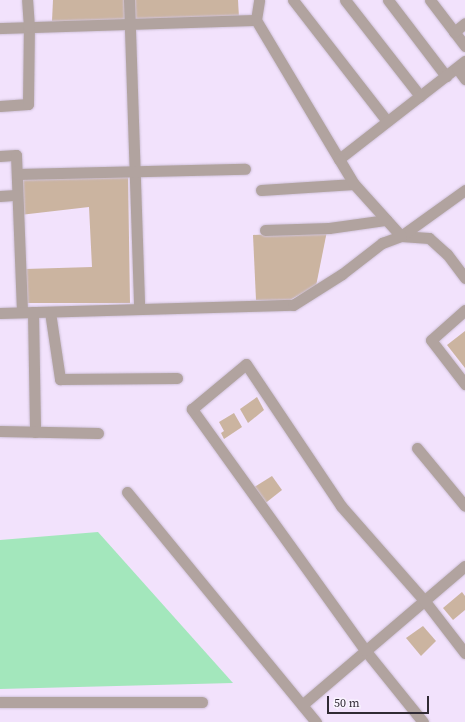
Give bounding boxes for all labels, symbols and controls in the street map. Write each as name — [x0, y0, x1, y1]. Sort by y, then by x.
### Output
scale bar — [329, 688, 431, 714]
text: 50 m — [334, 695, 360, 711]

